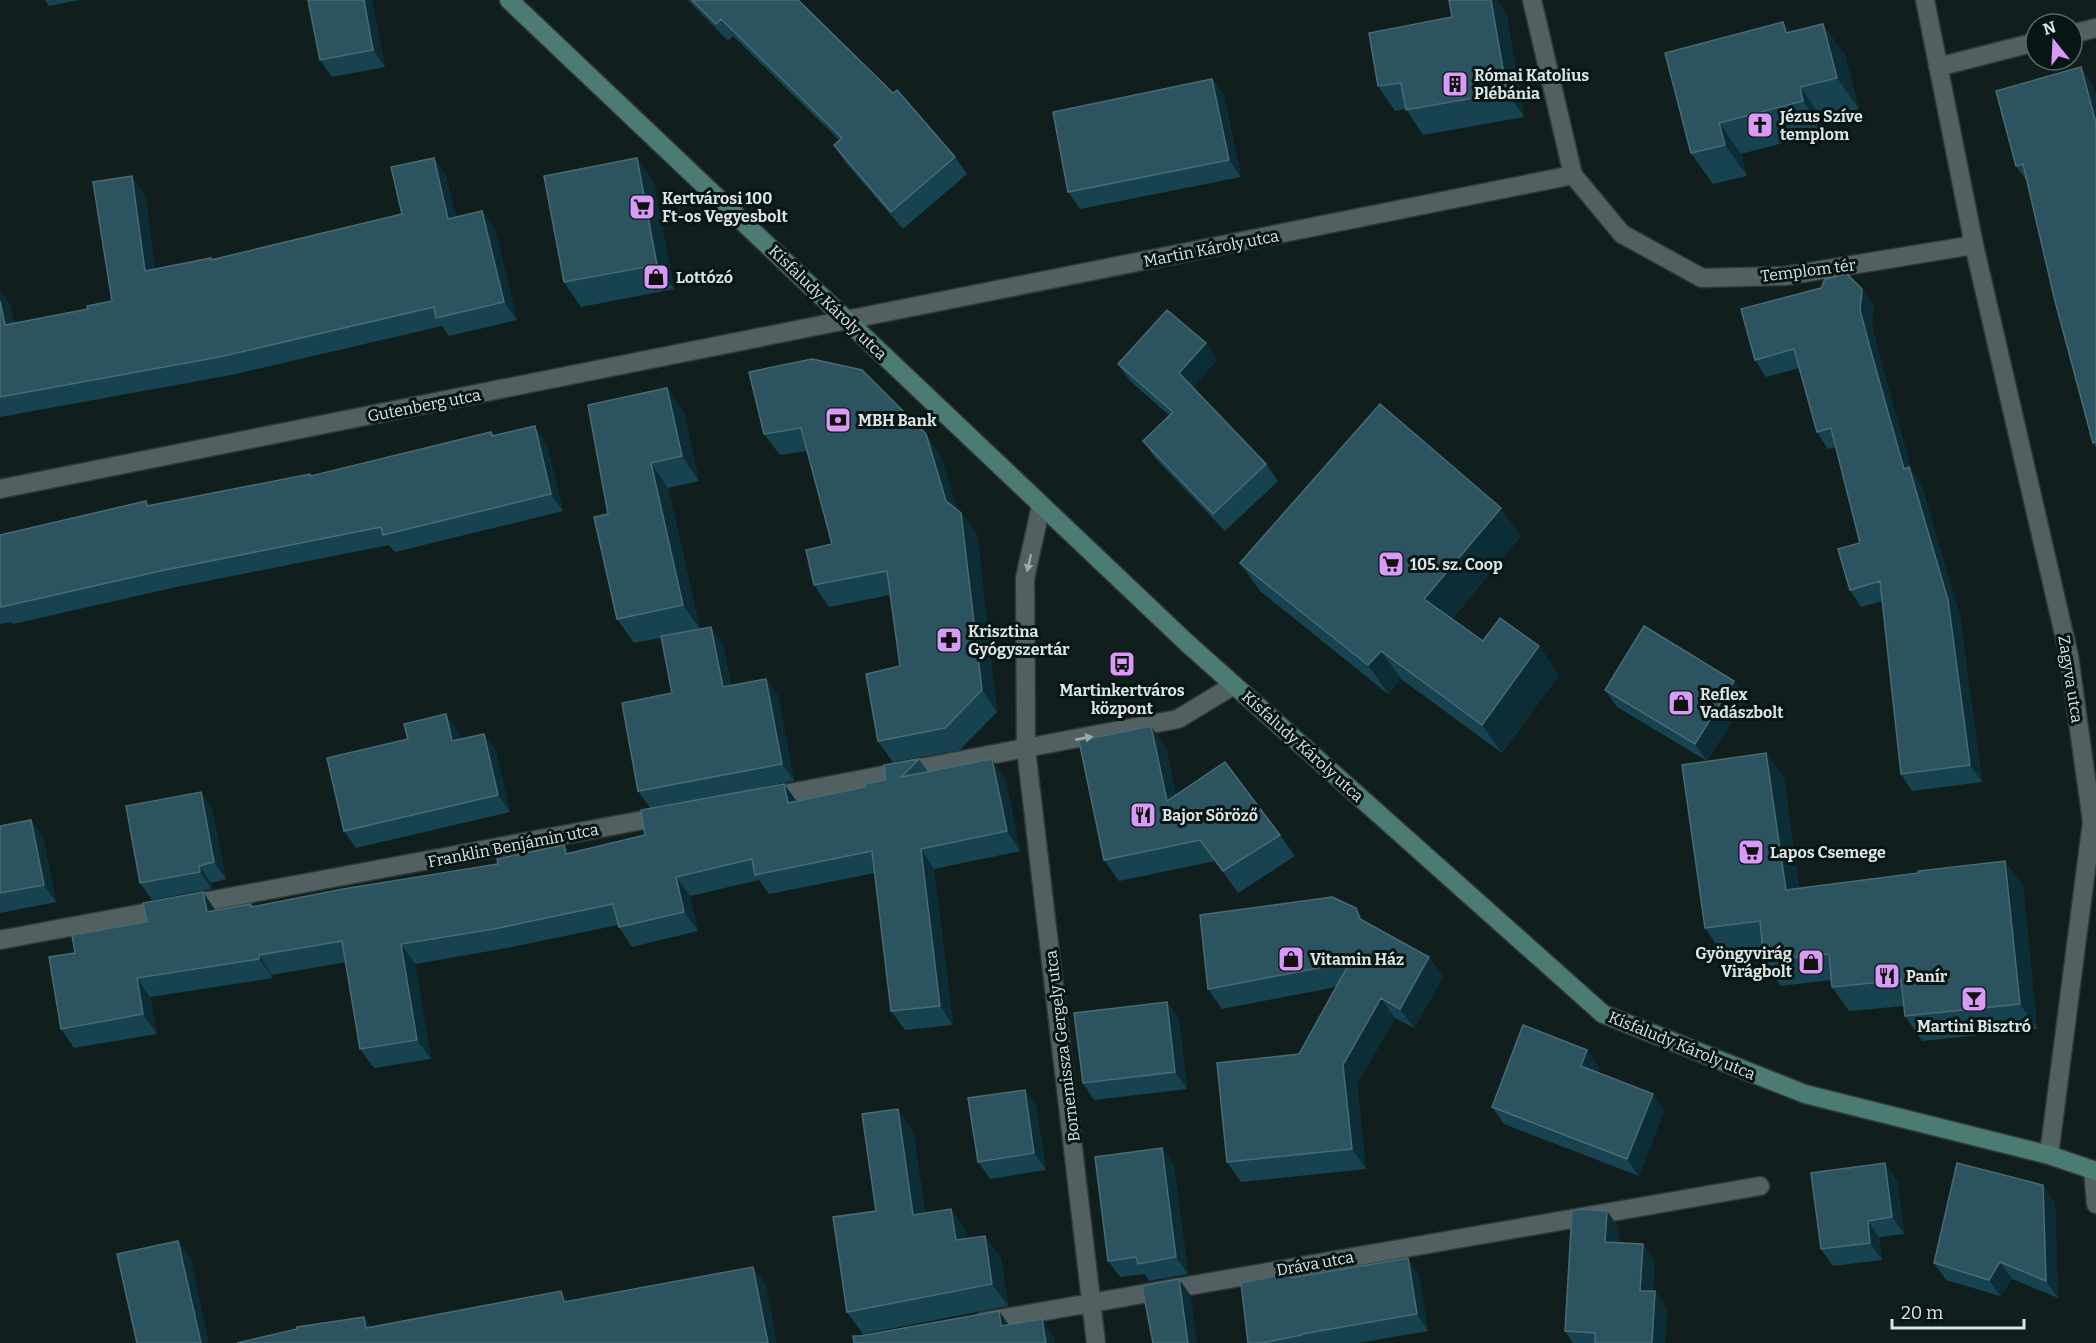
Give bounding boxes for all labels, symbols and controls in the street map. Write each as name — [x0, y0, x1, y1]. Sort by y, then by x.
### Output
north arrow — [2024, 12, 2084, 72]
text: N — [2041, 17, 2058, 39]
place label: Római Katolius Plébánia — [1474, 66, 1589, 103]
building icon: Római Katolius Plébánia — [1440, 69, 1470, 99]
place label: Jézus Szíve templom — [1779, 107, 1863, 144]
church icon: Jézus Szíve templom — [1745, 110, 1775, 140]
place label: Kertvárosi 100 Ft-os Vegyesbolt — [662, 189, 788, 226]
supermarket icon: Kertvárosi 100 Ft-os Vegyesbolt — [627, 192, 657, 222]
street label: Martin Károly utca — [1142, 226, 1280, 271]
street label: Kisfaludy Károly utca — [765, 241, 891, 364]
street label: Templom tér — [1759, 255, 1857, 286]
shop icon: Lottózó — [641, 262, 671, 292]
place label: Lottózó — [676, 268, 733, 287]
street label: Gutenberg utca — [366, 385, 483, 426]
bank icon: MBH Bank — [823, 405, 853, 435]
place label: MBH Bank — [858, 411, 937, 430]
supermarket icon: 105. sz. Coop — [1376, 549, 1406, 579]
one-way arrow — [1023, 553, 1033, 572]
place label: 105. sz. Coop — [1410, 555, 1503, 574]
place label: Krisztina Gyógyszertár — [968, 622, 1070, 659]
pharmacy icon: Krisztina Gyógyszertár — [934, 625, 964, 655]
street label: Zagyva utca — [2054, 634, 2087, 724]
bus stop icon: Martinkertváros központ — [1107, 649, 1137, 679]
place label: Martinkertváros központ — [1059, 681, 1185, 718]
place label: Reflex Vadászbolt — [1700, 685, 1784, 722]
street label: Kisfaludy Károly utca — [1238, 687, 1367, 806]
shop icon: Reflex Vadászbolt — [1666, 688, 1696, 718]
one-way arrow — [1074, 733, 1093, 742]
restaurant icon: Bajor Söröző — [1128, 800, 1158, 830]
place label: Bajor Söröző — [1162, 806, 1258, 825]
street label: Franklin Benjámin utca — [426, 820, 600, 871]
supermarket icon: Lapos Csemege — [1736, 837, 1766, 867]
place label: Lapos Csemege — [1770, 843, 1886, 862]
shop icon: Vitamin Ház — [1276, 944, 1306, 974]
place label: Gyöngyvirág Virágbolt — [1695, 944, 1793, 981]
shop icon: Gyöngyvirág Virágbolt — [1796, 947, 1826, 977]
street label: Bornemissza Gergely utca — [1041, 949, 1084, 1143]
place label: Vitamin Ház — [1310, 950, 1404, 969]
restaurant icon: Panír — [1872, 961, 1902, 991]
place label: Panír — [1906, 967, 1948, 986]
bar icon: Martini Bisztró — [1959, 984, 1989, 1014]
street label: Kisfaludy Károly utca — [1606, 1007, 1758, 1084]
place label: Martini Bisztró — [1917, 1017, 2031, 1036]
street label: Dráva utca — [1275, 1247, 1356, 1280]
scale bar — [1892, 1292, 2024, 1330]
text: 20 m — [1901, 1302, 1943, 1324]

